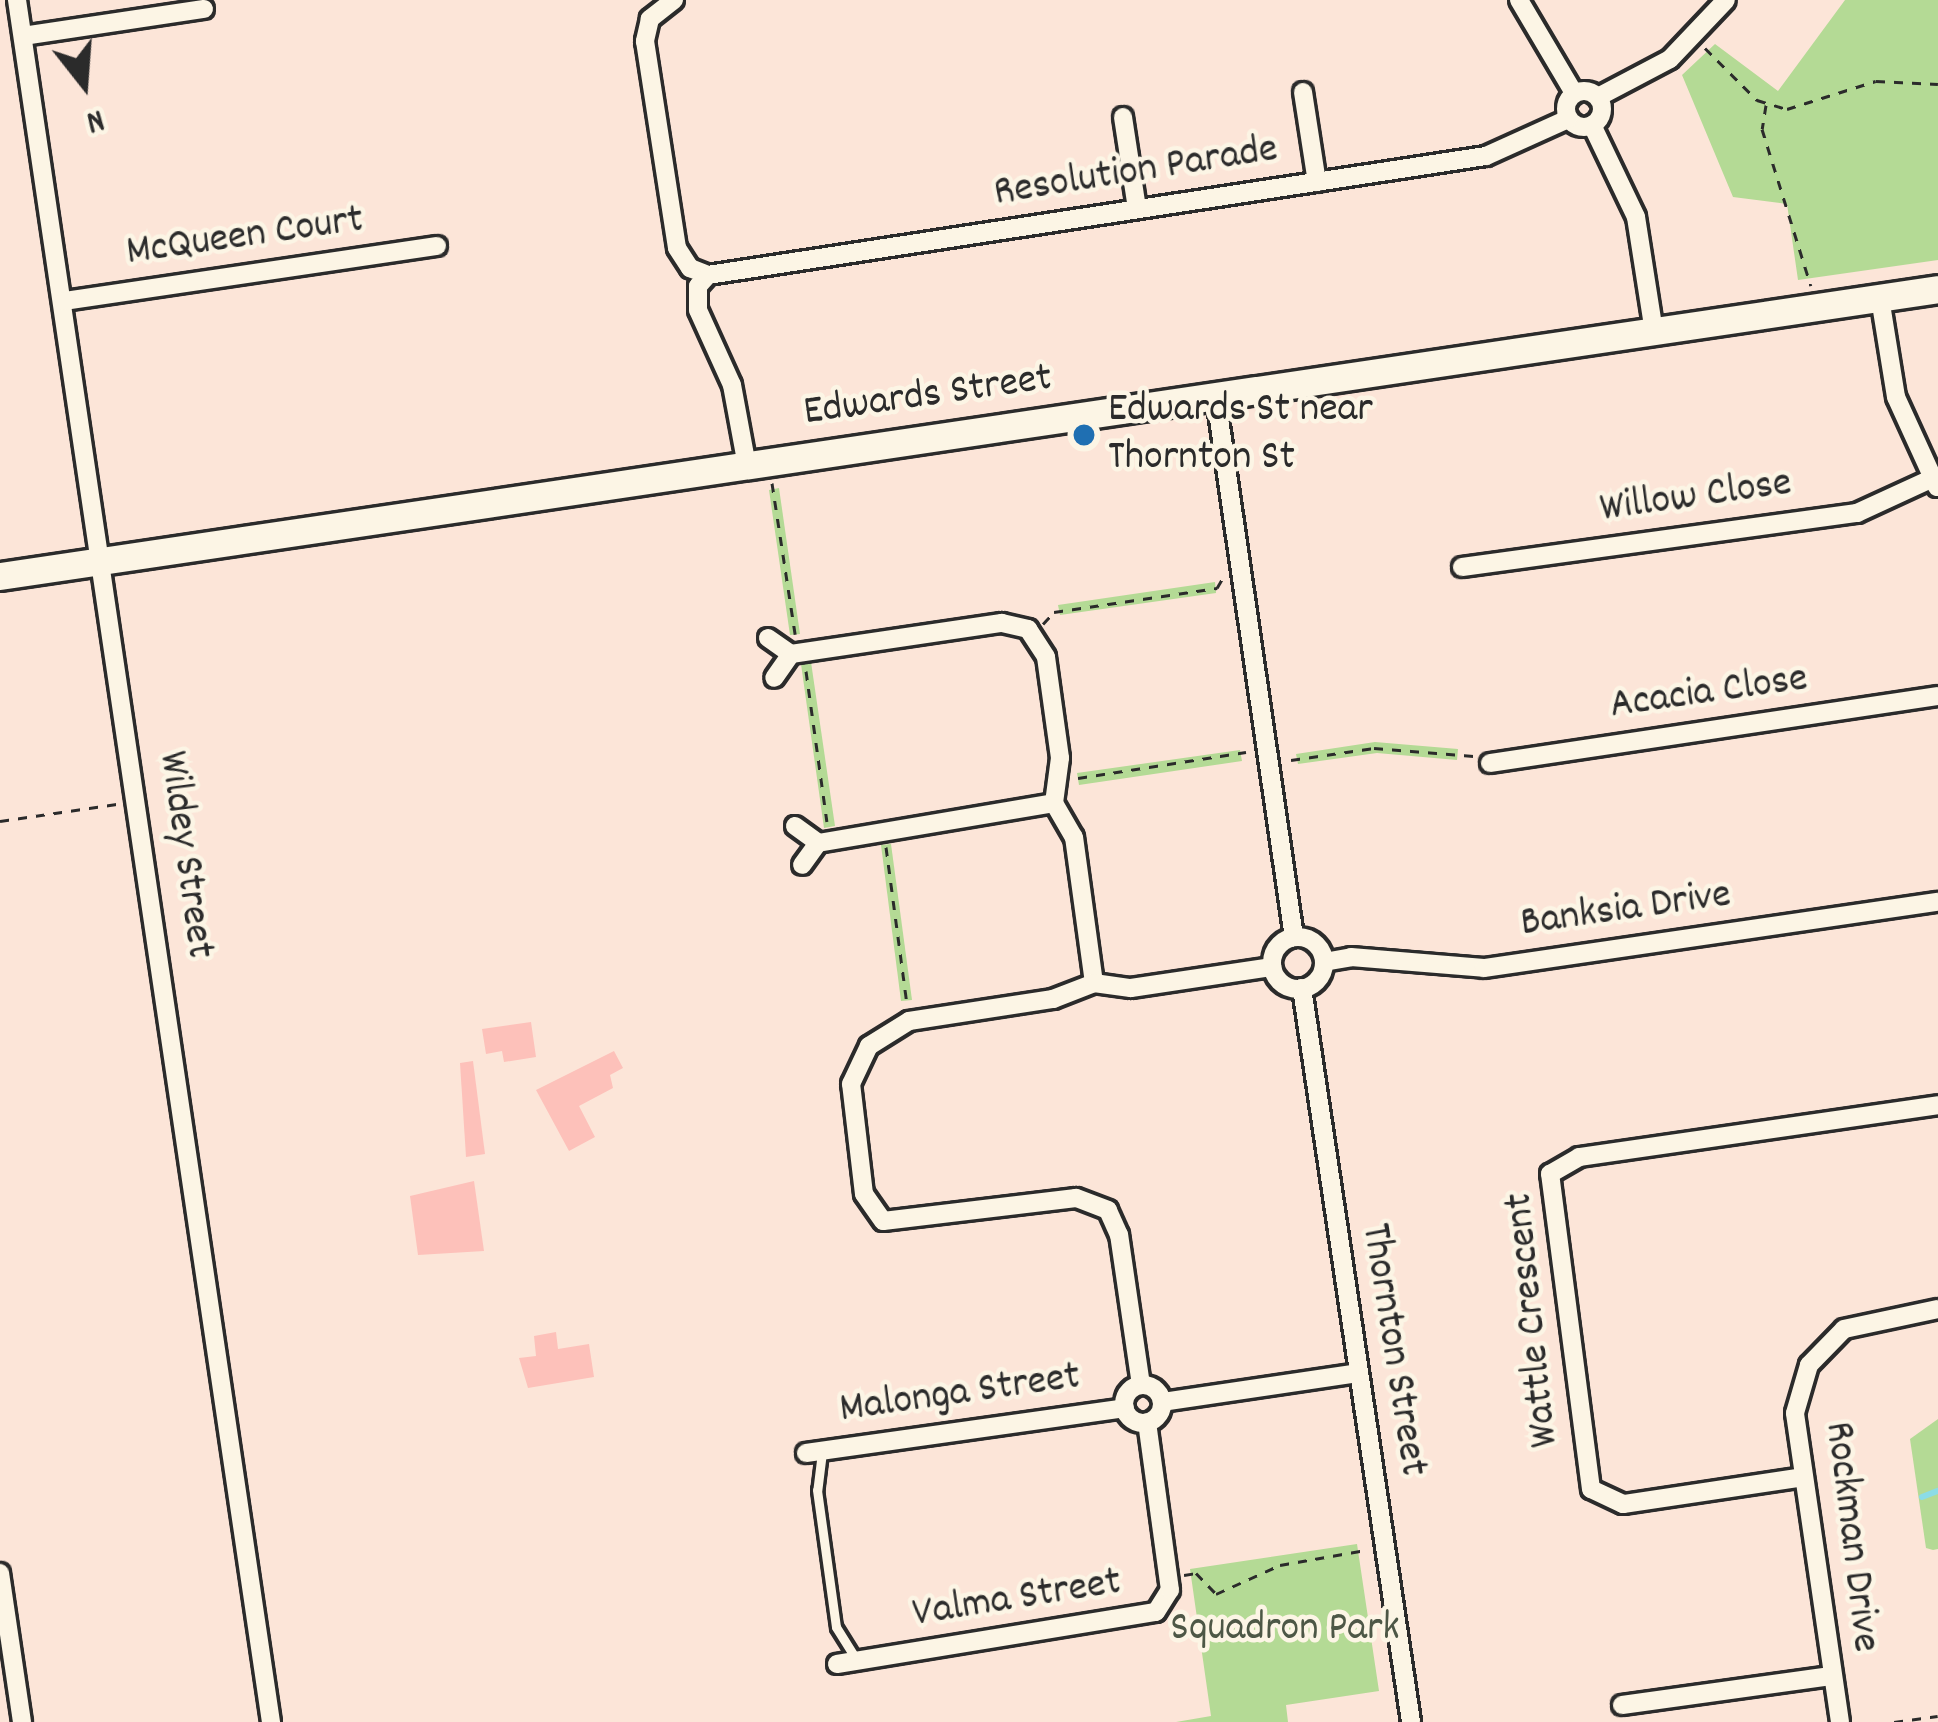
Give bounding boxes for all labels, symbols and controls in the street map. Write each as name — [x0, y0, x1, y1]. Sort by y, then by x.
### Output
north arrow — [24, 24, 144, 144]
text: N — [80, 94, 109, 144]
street label: Resolution Parade — [991, 126, 1281, 220]
street label: McQueen Court — [123, 196, 367, 280]
street label: Edwards Street — [801, 355, 1055, 439]
place label: Edwards St near Thornton St — [1108, 386, 1373, 484]
marker: Edwards St near Thornton St — [1071, 422, 1097, 448]
street label: Willow Close — [1597, 460, 1795, 536]
street label: Acacia Close — [1607, 655, 1811, 733]
street label: Wildey Street — [145, 748, 223, 962]
street label: Banksia Drive — [1518, 871, 1734, 951]
street label: Wattle Crescent — [1496, 1190, 1572, 1450]
street label: Thornton Street — [1347, 1220, 1437, 1480]
street label: Malonga Street — [837, 1353, 1083, 1437]
street label: Rockman Drive — [1811, 1419, 1889, 1655]
street label: Valma Street — [909, 1559, 1125, 1641]
park label: Squadron Park — [1170, 1605, 1400, 1655]

